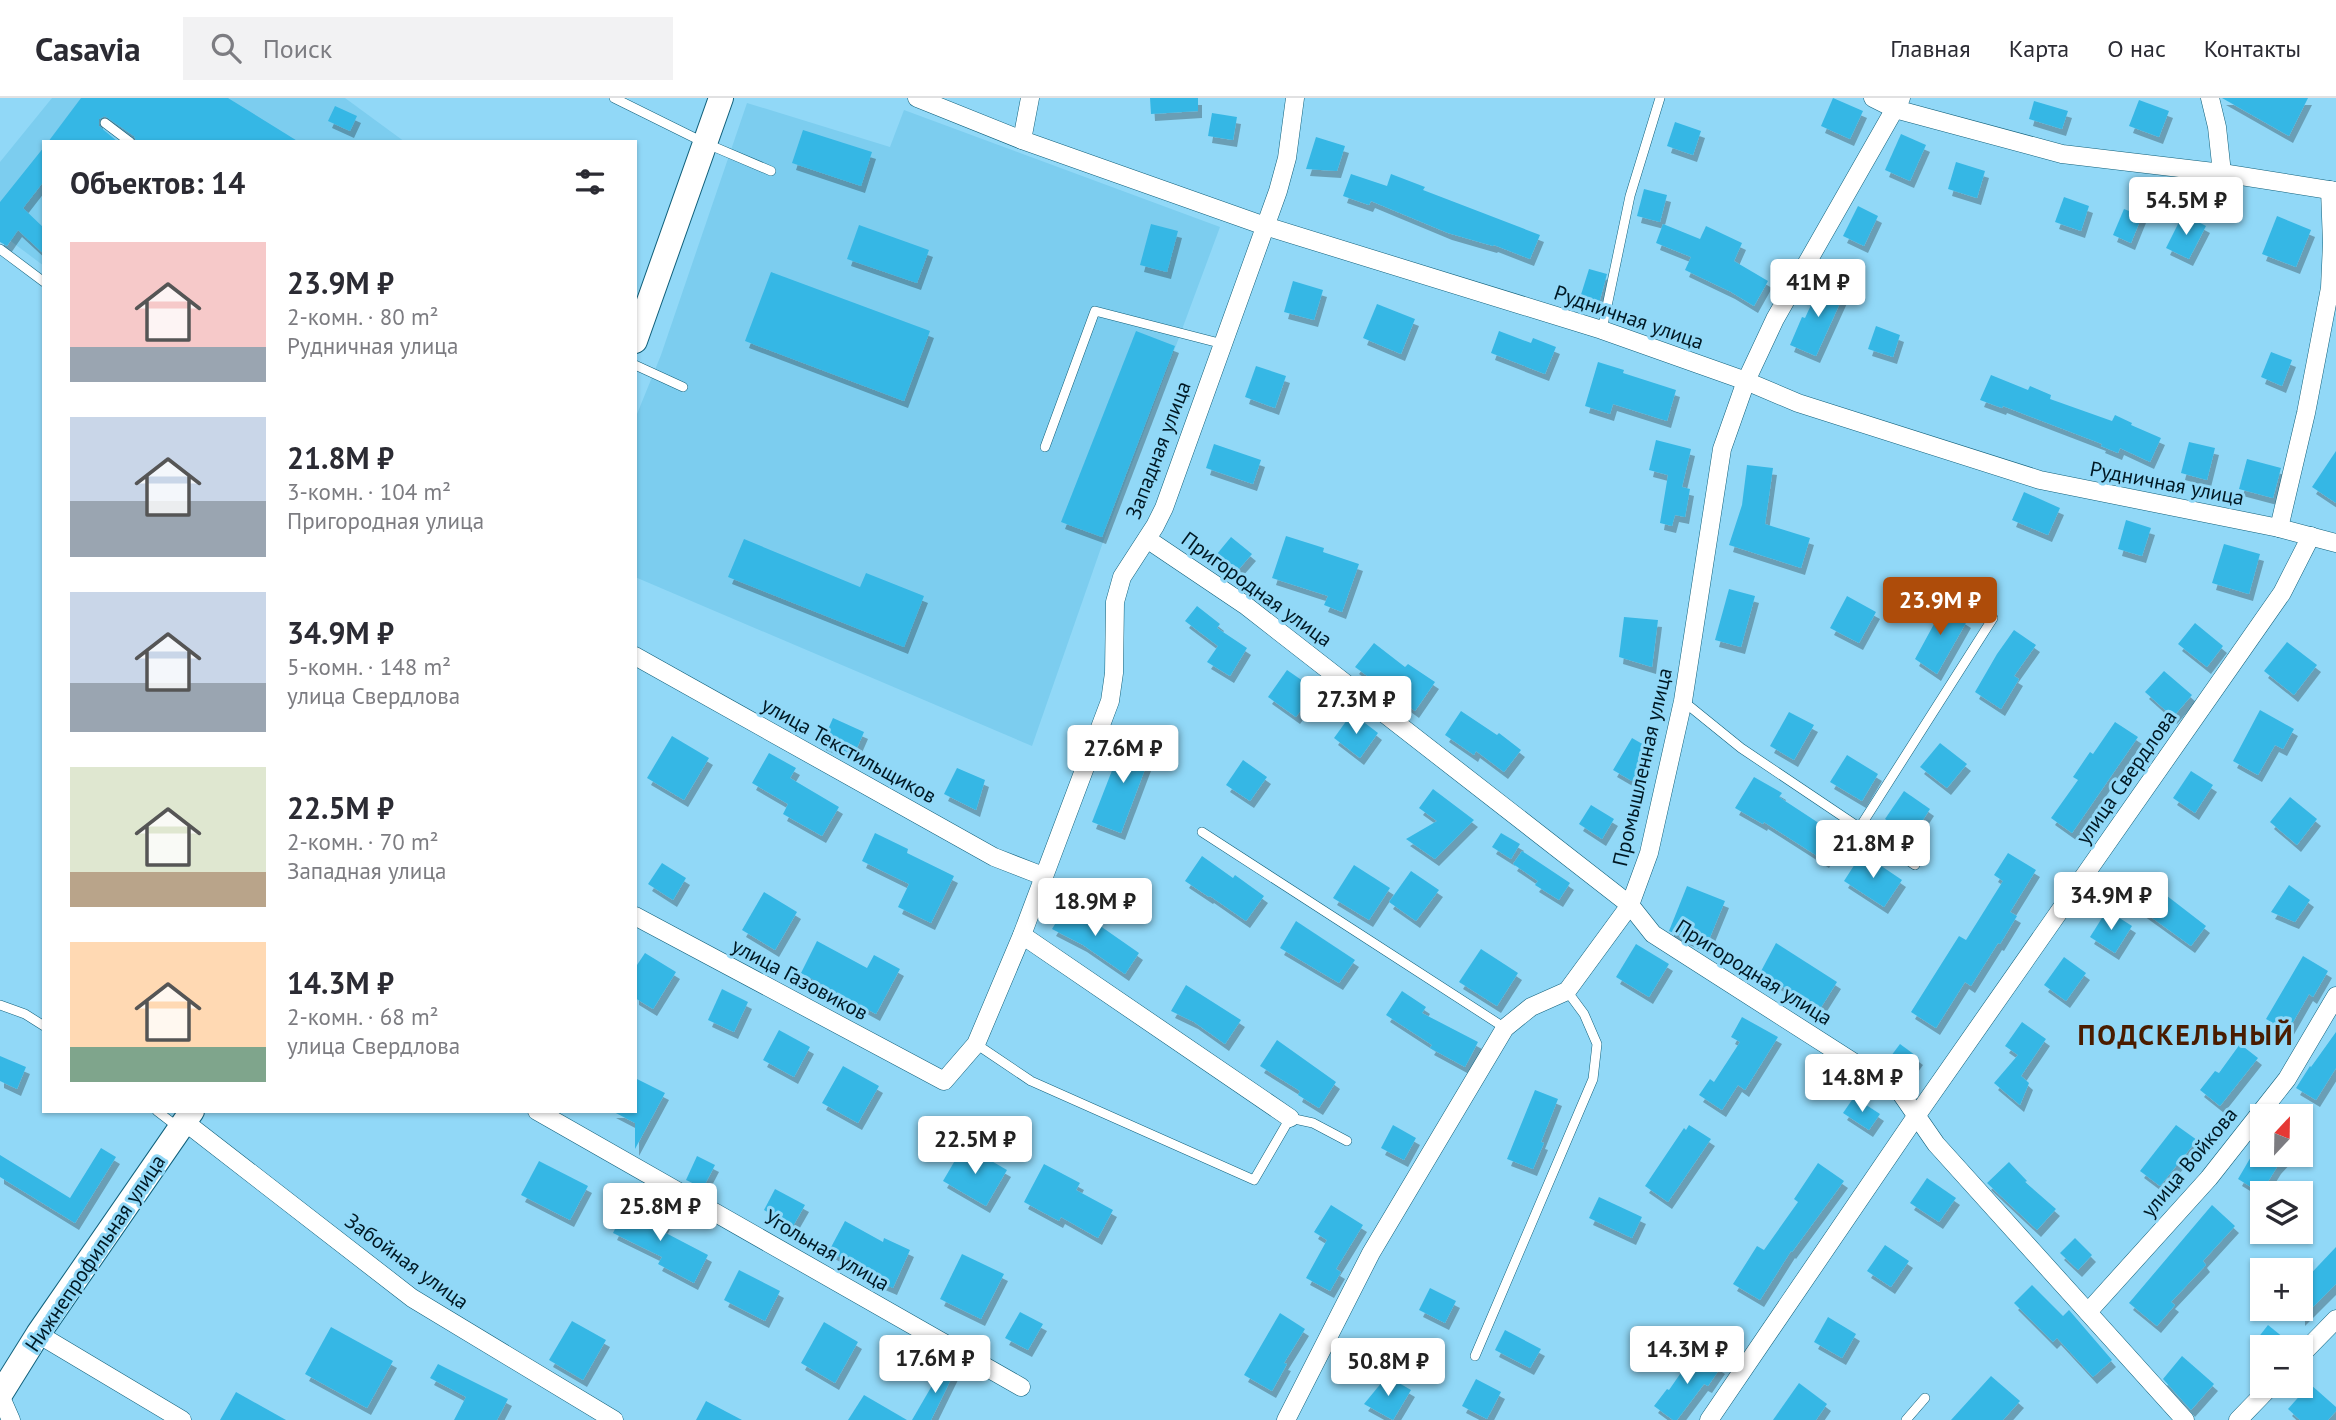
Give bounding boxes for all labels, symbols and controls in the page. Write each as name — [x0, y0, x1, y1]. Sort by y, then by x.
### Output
search box — [183, 17, 673, 80]
text: Casavia — [35, 27, 141, 70]
icon: search — [207, 29, 245, 67]
text: Поиск — [263, 32, 332, 65]
text: Главная — [1890, 33, 1971, 64]
text: Карта — [2009, 33, 2069, 64]
text: О нас — [2107, 33, 2166, 64]
text: Контакты — [2204, 33, 2301, 64]
text: Объектов: 14 — [70, 163, 245, 202]
icon: filters — [571, 163, 609, 201]
pin: 54.5M ₽ — [2121, 178, 2251, 237]
text: 54.5M ₽ — [2145, 185, 2227, 214]
pin: 41M ₽ — [1769, 260, 1867, 319]
text: 23.9M ₽ — [287, 263, 394, 302]
text: 41M ₽ — [1786, 267, 1850, 296]
icon: home — [126, 270, 210, 354]
street label: Рудничная улица — [1551, 279, 1707, 355]
text: 2-комн. · 80 m² — [287, 302, 439, 331]
text: Рудничная улица — [287, 331, 458, 360]
street label: Западная улица — [1119, 377, 1197, 523]
text: 21.8M ₽ — [287, 438, 394, 477]
icon: home — [126, 445, 210, 529]
street label: Рудничная улица — [2088, 455, 2246, 511]
text: 3-комн. · 104 m² — [287, 477, 451, 506]
text: Пригородная улица — [287, 506, 484, 535]
street label: Пригородная улица — [1176, 525, 1338, 653]
pin: 23.9M ₽ — [1875, 578, 2005, 637]
text: 23.9M ₽ — [1899, 585, 1981, 614]
text: 34.9M ₽ — [287, 613, 394, 652]
icon: home — [126, 620, 210, 704]
text: 5-комн. · 148 m² — [287, 652, 451, 681]
street label: Промышленная улица — [1606, 665, 1678, 869]
pin: 27.3M ₽ — [1291, 676, 1421, 736]
text: улица Свердлова — [287, 681, 460, 710]
text: 27.3M ₽ — [1316, 684, 1396, 713]
street label: улица Текстильщиков — [757, 691, 941, 809]
street label: улица Свердлова — [2070, 704, 2182, 850]
pin: 27.6M ₽ — [1058, 726, 1188, 785]
text: 27.6M ₽ — [1083, 733, 1163, 762]
text: 22.5M ₽ — [287, 788, 394, 827]
icon: home — [126, 795, 210, 879]
pin: 21.8M ₽ — [1808, 820, 1938, 880]
text: 2-комн. · 70 m² — [287, 827, 439, 856]
text: 21.8M ₽ — [1832, 828, 1914, 857]
text: Западная улица — [287, 856, 446, 885]
pin: 34.9M ₽ — [2046, 872, 2176, 932]
pin: 18.9M ₽ — [1030, 878, 1160, 938]
text: 34.9M ₽ — [2070, 880, 2152, 909]
text: 18.9M ₽ — [1054, 886, 1136, 915]
street label: Пригородная улица — [1671, 913, 1837, 1031]
street label: улица Газовиков — [727, 932, 873, 1026]
text: 14.3M ₽ — [287, 963, 394, 1002]
icon: home — [126, 970, 210, 1054]
text: 2-комн. · 68 m² — [287, 1002, 439, 1031]
district label: ПОДСКЕЛЬНЫЙ — [2077, 1016, 2295, 1053]
text: улица Свердлова — [287, 1031, 460, 1060]
pin: 14.8M ₽ — [1797, 1054, 1927, 1114]
text: 14.8M ₽ — [1821, 1062, 1903, 1091]
street label: улица Войкова — [2135, 1101, 2243, 1223]
north arrow — [2250, 1104, 2314, 1167]
map controls — [2250, 1104, 2313, 1398]
pin: 22.5M ₽ — [910, 1116, 1040, 1176]
text: 22.5M ₽ — [934, 1124, 1016, 1153]
street label: Нижнепрофильная улица — [19, 1149, 171, 1357]
button: layers — [2250, 1181, 2313, 1244]
pin: 25.8M ₽ — [595, 1184, 725, 1243]
text: 25.8M ₽ — [619, 1191, 701, 1220]
street label: Угольная улица — [760, 1203, 894, 1297]
street label: Забойная улица — [340, 1207, 474, 1315]
button: + — [2250, 1258, 2313, 1321]
pin: 14.3M ₽ — [1622, 1326, 1752, 1386]
text: 14.3M ₽ — [1646, 1334, 1728, 1363]
button: − — [2250, 1335, 2313, 1398]
pin: 17.6M ₽ — [870, 1336, 1000, 1395]
pin: 50.8M ₽ — [1323, 1338, 1453, 1398]
text: 17.6M ₽ — [895, 1343, 975, 1372]
text: 50.8M ₽ — [1347, 1346, 1429, 1375]

